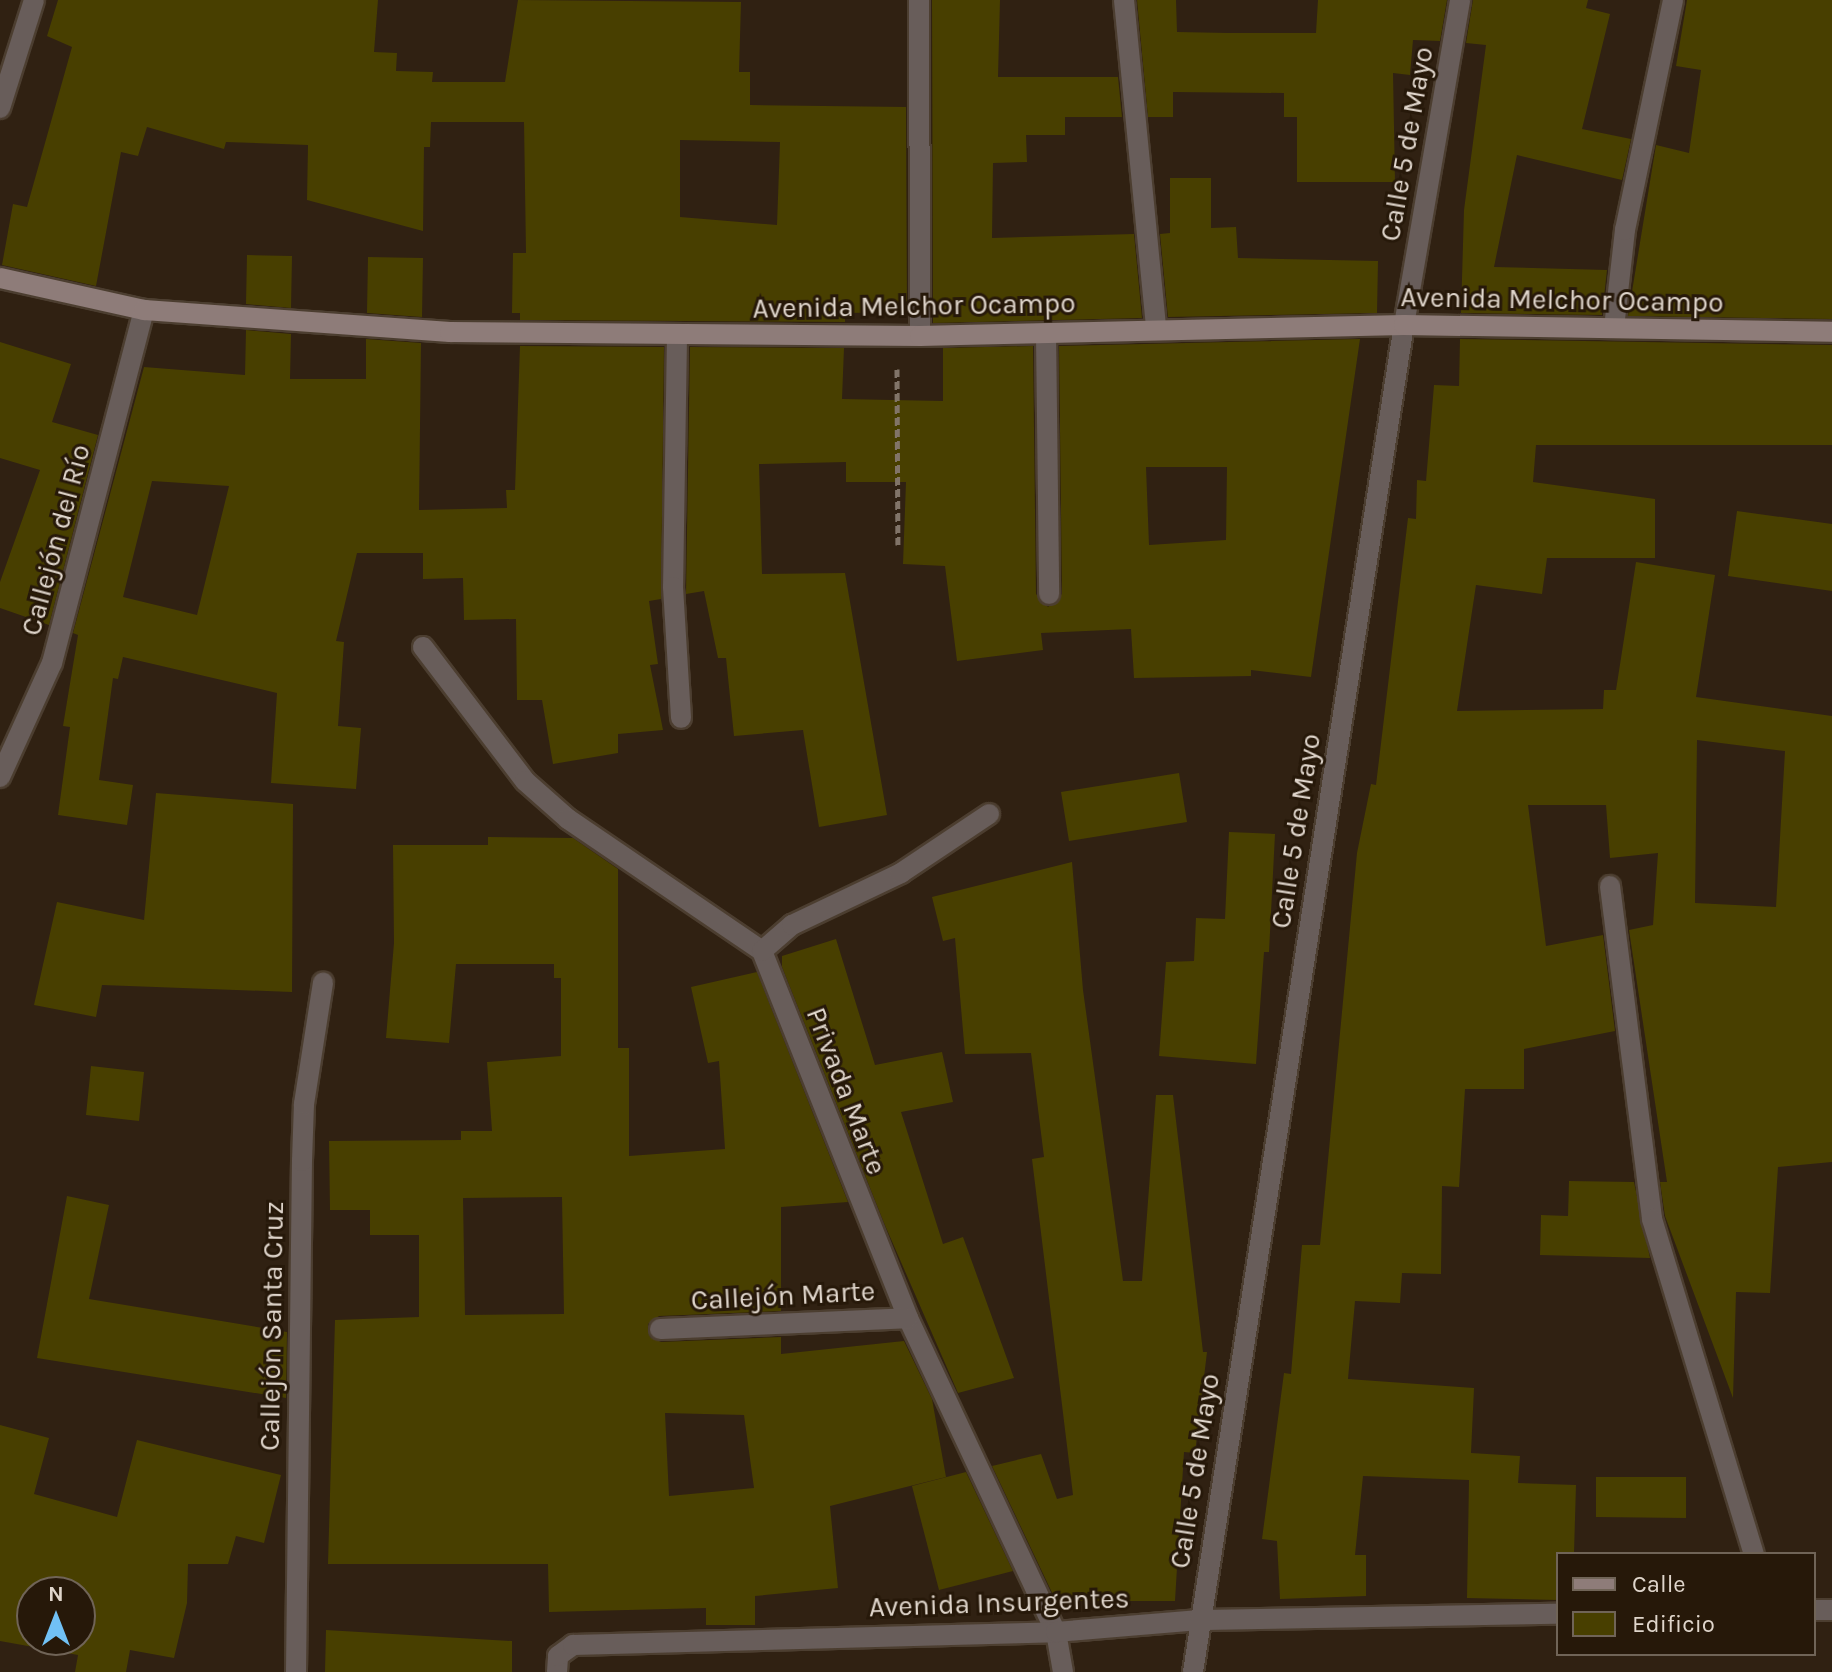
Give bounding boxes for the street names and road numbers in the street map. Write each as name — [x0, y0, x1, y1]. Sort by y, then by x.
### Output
street label: Calle 5 de Mayo — [1373, 44, 1441, 244]
street label: Avenida Melchor Ocampo — [1400, 280, 1724, 320]
street label: Avenida Melchor Ocampo — [752, 286, 1076, 326]
street label: Callejón del Río — [14, 441, 98, 639]
street label: Calle 5 de Mayo — [1264, 731, 1328, 931]
street label: Privada Marte — [799, 1003, 893, 1179]
street label: Callejón Santa Cruz — [253, 1201, 291, 1451]
street label: Callejón Marte — [690, 1274, 876, 1318]
street label: Calle 5 de Mayo — [1163, 1371, 1227, 1571]
street label: Avenida Insurgentes — [868, 1582, 1130, 1624]

